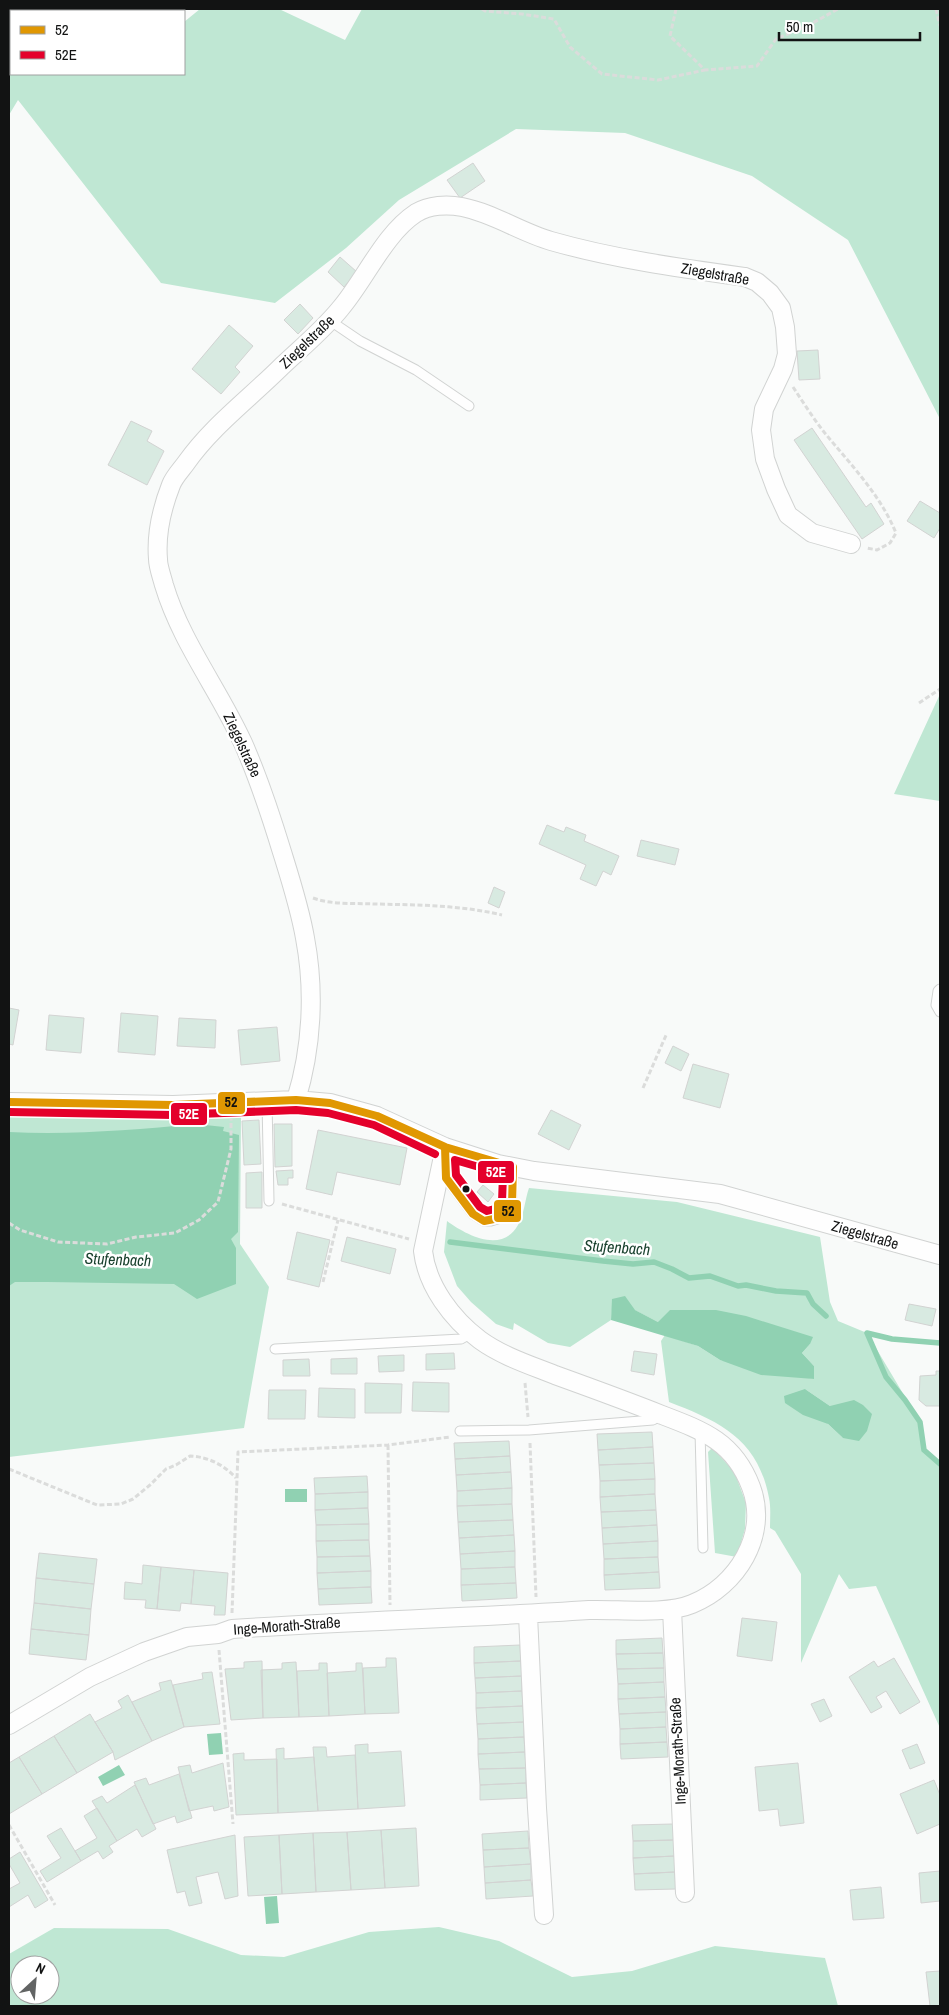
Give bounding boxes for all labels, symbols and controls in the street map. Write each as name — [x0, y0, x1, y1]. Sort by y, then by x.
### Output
legend — [10, 10, 185, 75]
scale bar — [779, 10, 920, 42]
text: 50 m — [786, 16, 813, 37]
text: 52 — [55, 19, 69, 40]
text: 52E — [55, 44, 77, 65]
street label: Ziegelstraße — [679, 257, 751, 290]
street label: Ziegelstraße — [275, 310, 339, 373]
street label: Ziegelstraße — [218, 709, 267, 781]
line badge: 52 — [217, 1091, 246, 1115]
text: 52 — [225, 1093, 237, 1111]
line badge: 52E — [170, 1102, 208, 1126]
text: 52E — [179, 1105, 200, 1123]
line badge: 52E — [477, 1160, 515, 1184]
text: 52E — [486, 1163, 507, 1181]
unlabelled marker — [461, 1184, 471, 1194]
line badge: 52 — [493, 1199, 522, 1223]
text: 52 — [502, 1202, 514, 1220]
street label: Ziegelstraße — [829, 1215, 901, 1254]
water label: Stufenbach — [583, 1234, 651, 1260]
water label: Stufenbach — [84, 1247, 152, 1271]
street label: Inge-Morath-Straße — [233, 1611, 341, 1640]
street label: Inge-Morath-Straße — [664, 1697, 691, 1805]
north arrow — [10, 1955, 60, 2005]
text: N — [33, 1958, 48, 1978]

